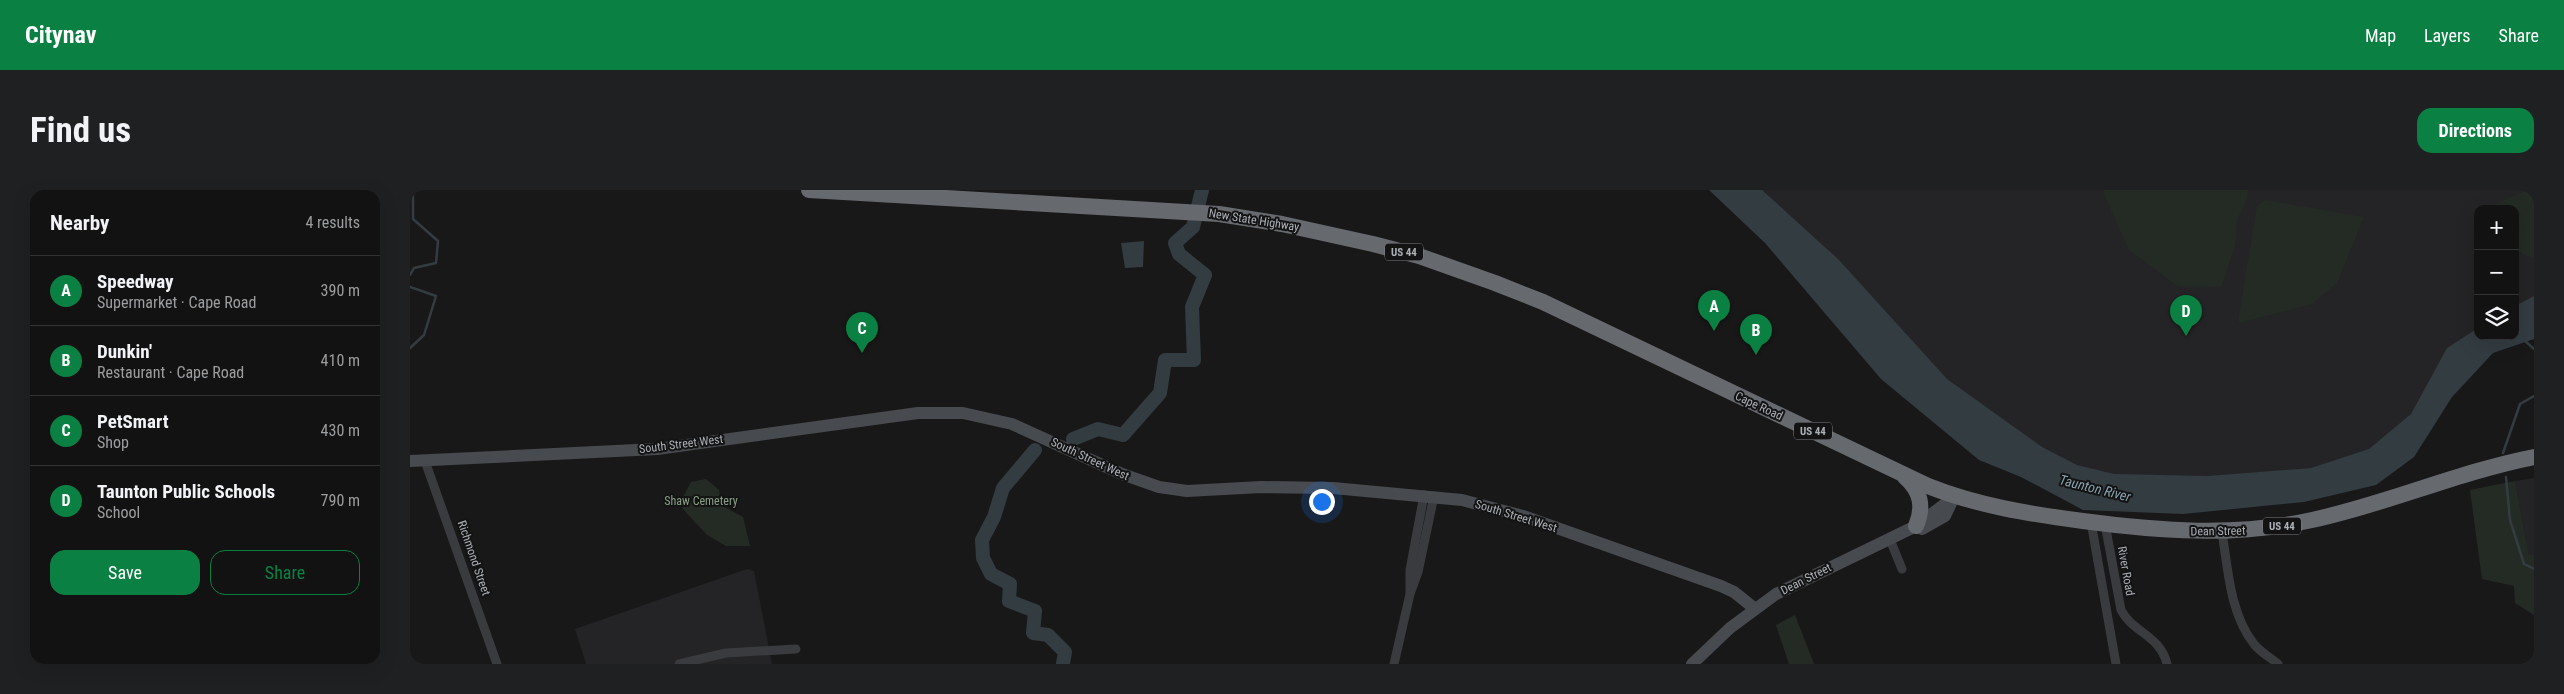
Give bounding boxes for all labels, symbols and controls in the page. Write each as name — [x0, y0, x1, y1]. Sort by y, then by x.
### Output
text: Citynav — [25, 21, 96, 49]
text: Map — [2365, 25, 2396, 46]
text: Layers — [2424, 25, 2471, 46]
text: Share — [2499, 25, 2539, 46]
button: Directions — [2417, 108, 2534, 153]
text: Find us — [30, 110, 131, 151]
map controls — [2474, 205, 2519, 340]
button: + — [2474, 205, 2519, 250]
street label: New State Highway — [1208, 206, 1300, 234]
text: Nearby — [50, 211, 109, 235]
text: 4 results — [305, 213, 360, 232]
road number: US 44 — [1385, 244, 1423, 260]
button: − — [2474, 250, 2519, 295]
text: Speedway — [97, 270, 174, 293]
text: A — [61, 281, 71, 300]
text: 390 m — [321, 281, 360, 300]
pin: A — [1698, 290, 1730, 331]
text: Supermarket · Cape Road — [97, 293, 256, 312]
pin: D — [2170, 295, 2202, 336]
button: layers — [2474, 295, 2519, 340]
pin: C — [846, 312, 878, 353]
pin: B — [1740, 314, 1772, 355]
text: Dunkin' — [97, 340, 152, 363]
text: B — [62, 351, 70, 370]
text: 410 m — [321, 351, 360, 370]
text: Restaurant · Cape Road — [97, 363, 244, 382]
street label: Cape Road — [1733, 389, 1785, 423]
text: PetSmart — [97, 410, 168, 433]
text: C — [61, 421, 71, 440]
text: 430 m — [321, 421, 360, 440]
road number: US 44 — [1794, 422, 1832, 440]
street label: South Street West — [638, 432, 724, 456]
text: Shop — [97, 433, 129, 452]
street label: South Street West — [1049, 435, 1132, 483]
water label: Taunton River — [2058, 471, 2133, 505]
text: Taunton Public Schools — [97, 480, 275, 503]
your location — [1309, 489, 1335, 515]
text: D — [61, 491, 71, 510]
text: 790 m — [321, 491, 360, 510]
park label: Shaw Cemetery — [664, 494, 738, 508]
street label: South Street West — [1473, 497, 1559, 535]
text: School — [97, 503, 140, 522]
road number: US 44 — [2263, 518, 2301, 534]
street label: Richmond Street — [455, 519, 493, 598]
street label: Dean Street — [2190, 524, 2246, 538]
street label: River Road — [2115, 545, 2137, 597]
button: Save — [50, 550, 200, 595]
button: Share — [210, 550, 360, 595]
street label: Dean Street — [1778, 560, 1834, 598]

